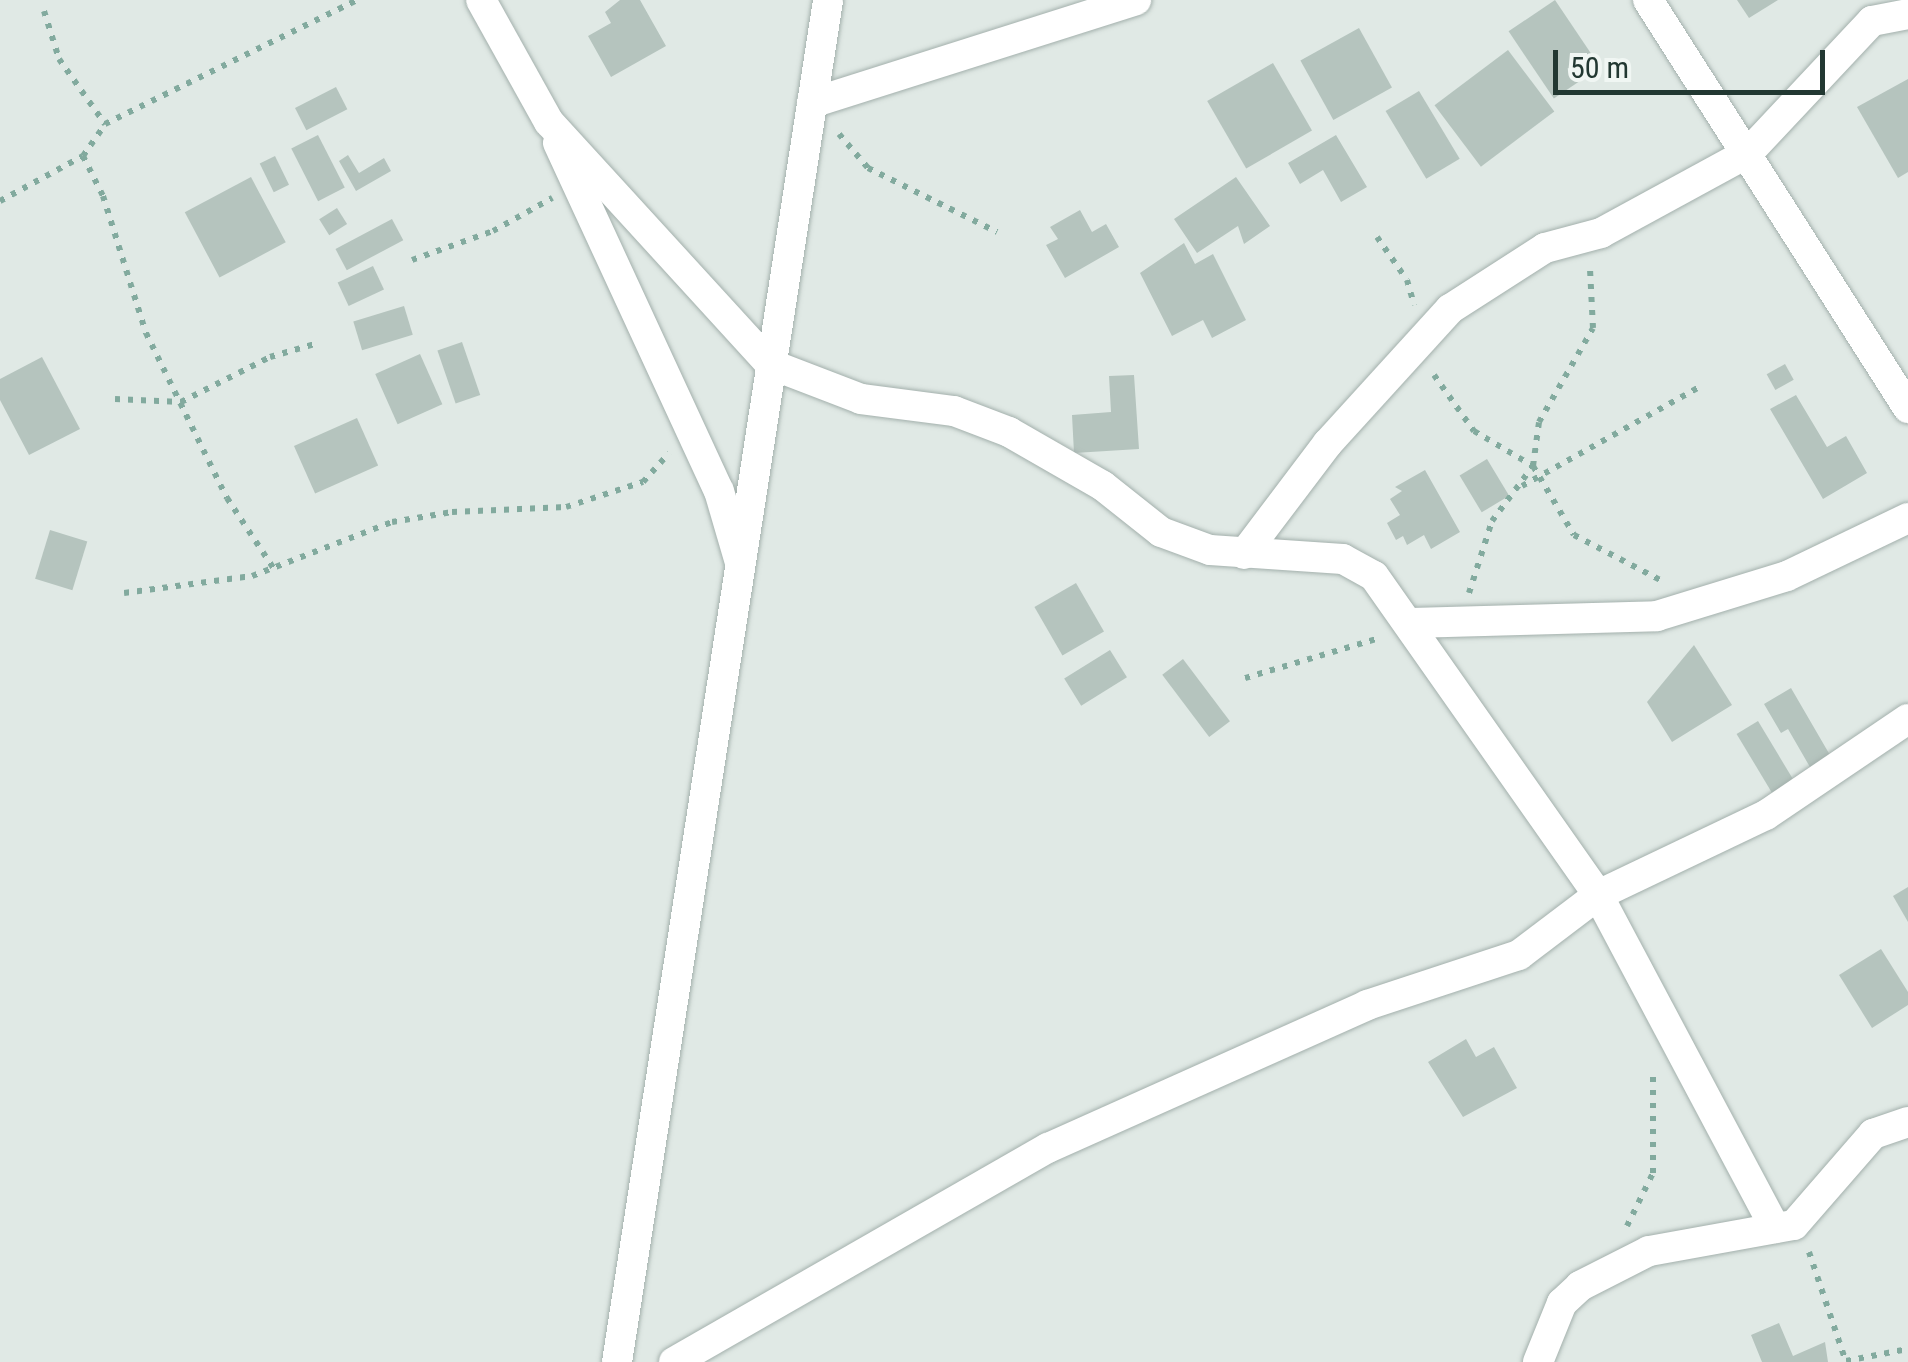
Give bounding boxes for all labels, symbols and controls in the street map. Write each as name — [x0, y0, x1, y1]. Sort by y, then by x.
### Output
scale bar — [1558, 30, 1830, 92]
text: 50 m — [1570, 50, 1629, 85]

